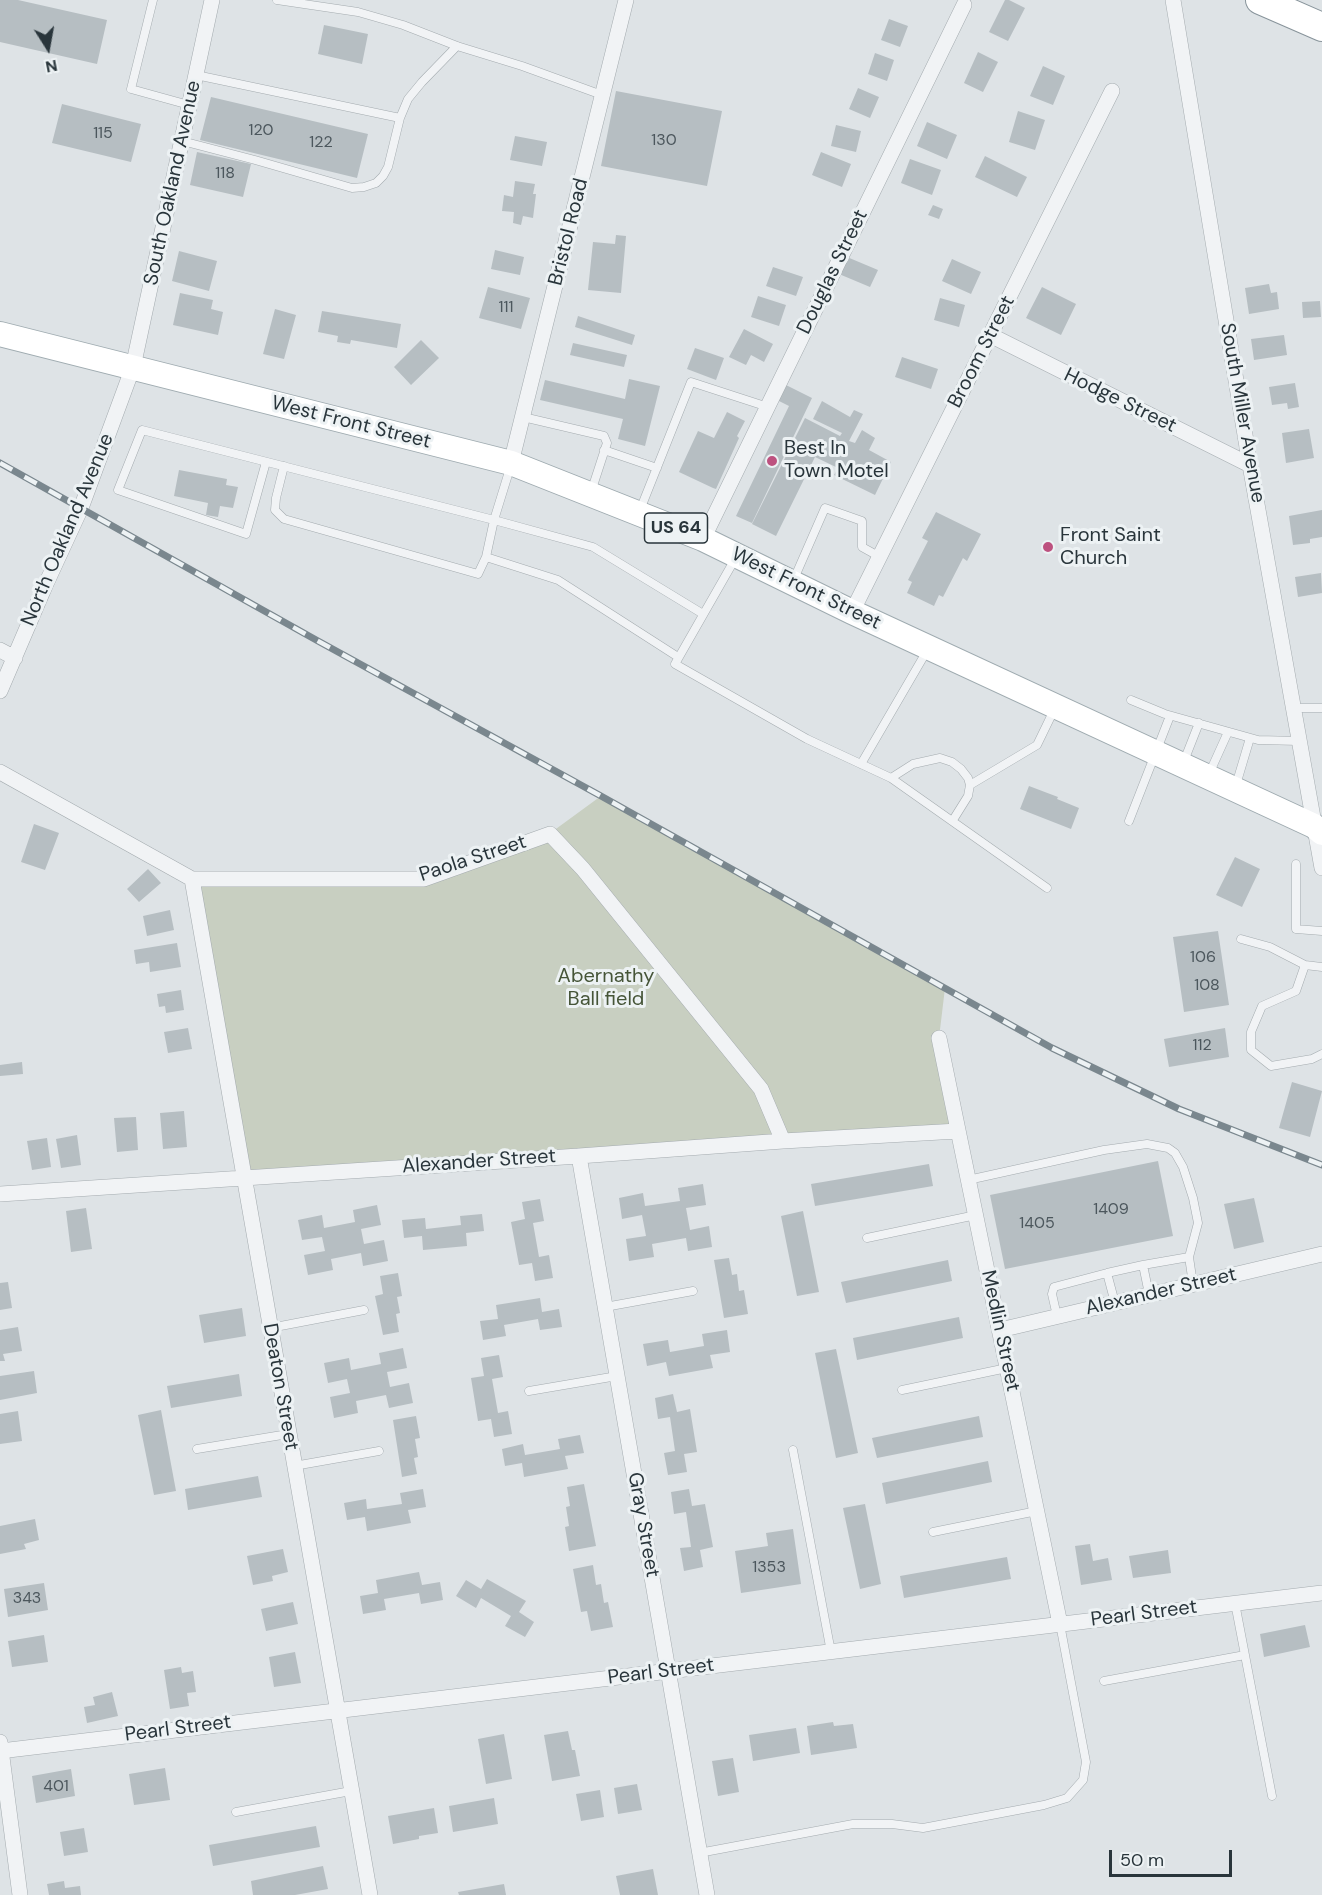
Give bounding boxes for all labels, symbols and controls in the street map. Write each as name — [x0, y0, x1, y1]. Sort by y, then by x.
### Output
north arrow — [18, 18, 78, 78]
text: N — [44, 55, 59, 78]
street label: South Oakland Avenue — [140, 78, 206, 288]
house number: 120 — [249, 121, 273, 141]
house number: 115 — [93, 124, 113, 144]
house number: 130 — [651, 131, 677, 151]
house number: 122 — [309, 133, 333, 153]
house number: 118 — [215, 164, 235, 184]
street label: Bristol Road — [544, 176, 594, 288]
street label: Douglas Street — [792, 206, 874, 338]
street label: Broom Street — [943, 292, 1021, 412]
house number: 111 — [499, 298, 513, 318]
street label: South Miller Avenue — [1214, 321, 1270, 505]
street label: Hodge Street — [1060, 363, 1180, 439]
street label: West Front Street — [269, 392, 433, 454]
street label: North Oakland Avenue — [17, 430, 119, 630]
place label: Best In Town Motel — [784, 437, 889, 484]
marker: Best In Town Motel — [765, 454, 779, 468]
road number: US 64 — [644, 513, 708, 543]
place label: Front Saint Church — [1060, 524, 1161, 571]
marker: Front Saint Church — [1041, 540, 1055, 554]
street label: West Front Street — [727, 542, 885, 636]
street label: Paola Street — [416, 830, 530, 888]
house number: 106 — [1190, 948, 1216, 968]
park label: Abernathy Ball field — [558, 965, 654, 1012]
house number: 108 — [1194, 976, 1220, 996]
house number: 112 — [1192, 1036, 1212, 1056]
street label: Alexander Street — [401, 1145, 557, 1179]
house number: 1409 — [1093, 1200, 1129, 1220]
house number: 1405 — [1019, 1214, 1055, 1234]
street label: Alexander Street — [1083, 1263, 1239, 1321]
street label: Medlin Street — [975, 1268, 1025, 1394]
street label: Deaton Street — [257, 1322, 303, 1452]
street label: Gray Street — [622, 1471, 664, 1579]
house number: 1353 — [752, 1558, 786, 1578]
house number: 343 — [13, 1589, 41, 1609]
street label: Pearl Street — [1089, 1596, 1199, 1632]
street label: Pearl Street — [606, 1654, 716, 1690]
street label: Pearl Street — [123, 1711, 233, 1747]
house number: 401 — [43, 1777, 69, 1797]
scale bar — [1112, 1838, 1235, 1876]
text: 50 m — [1120, 1848, 1164, 1872]

